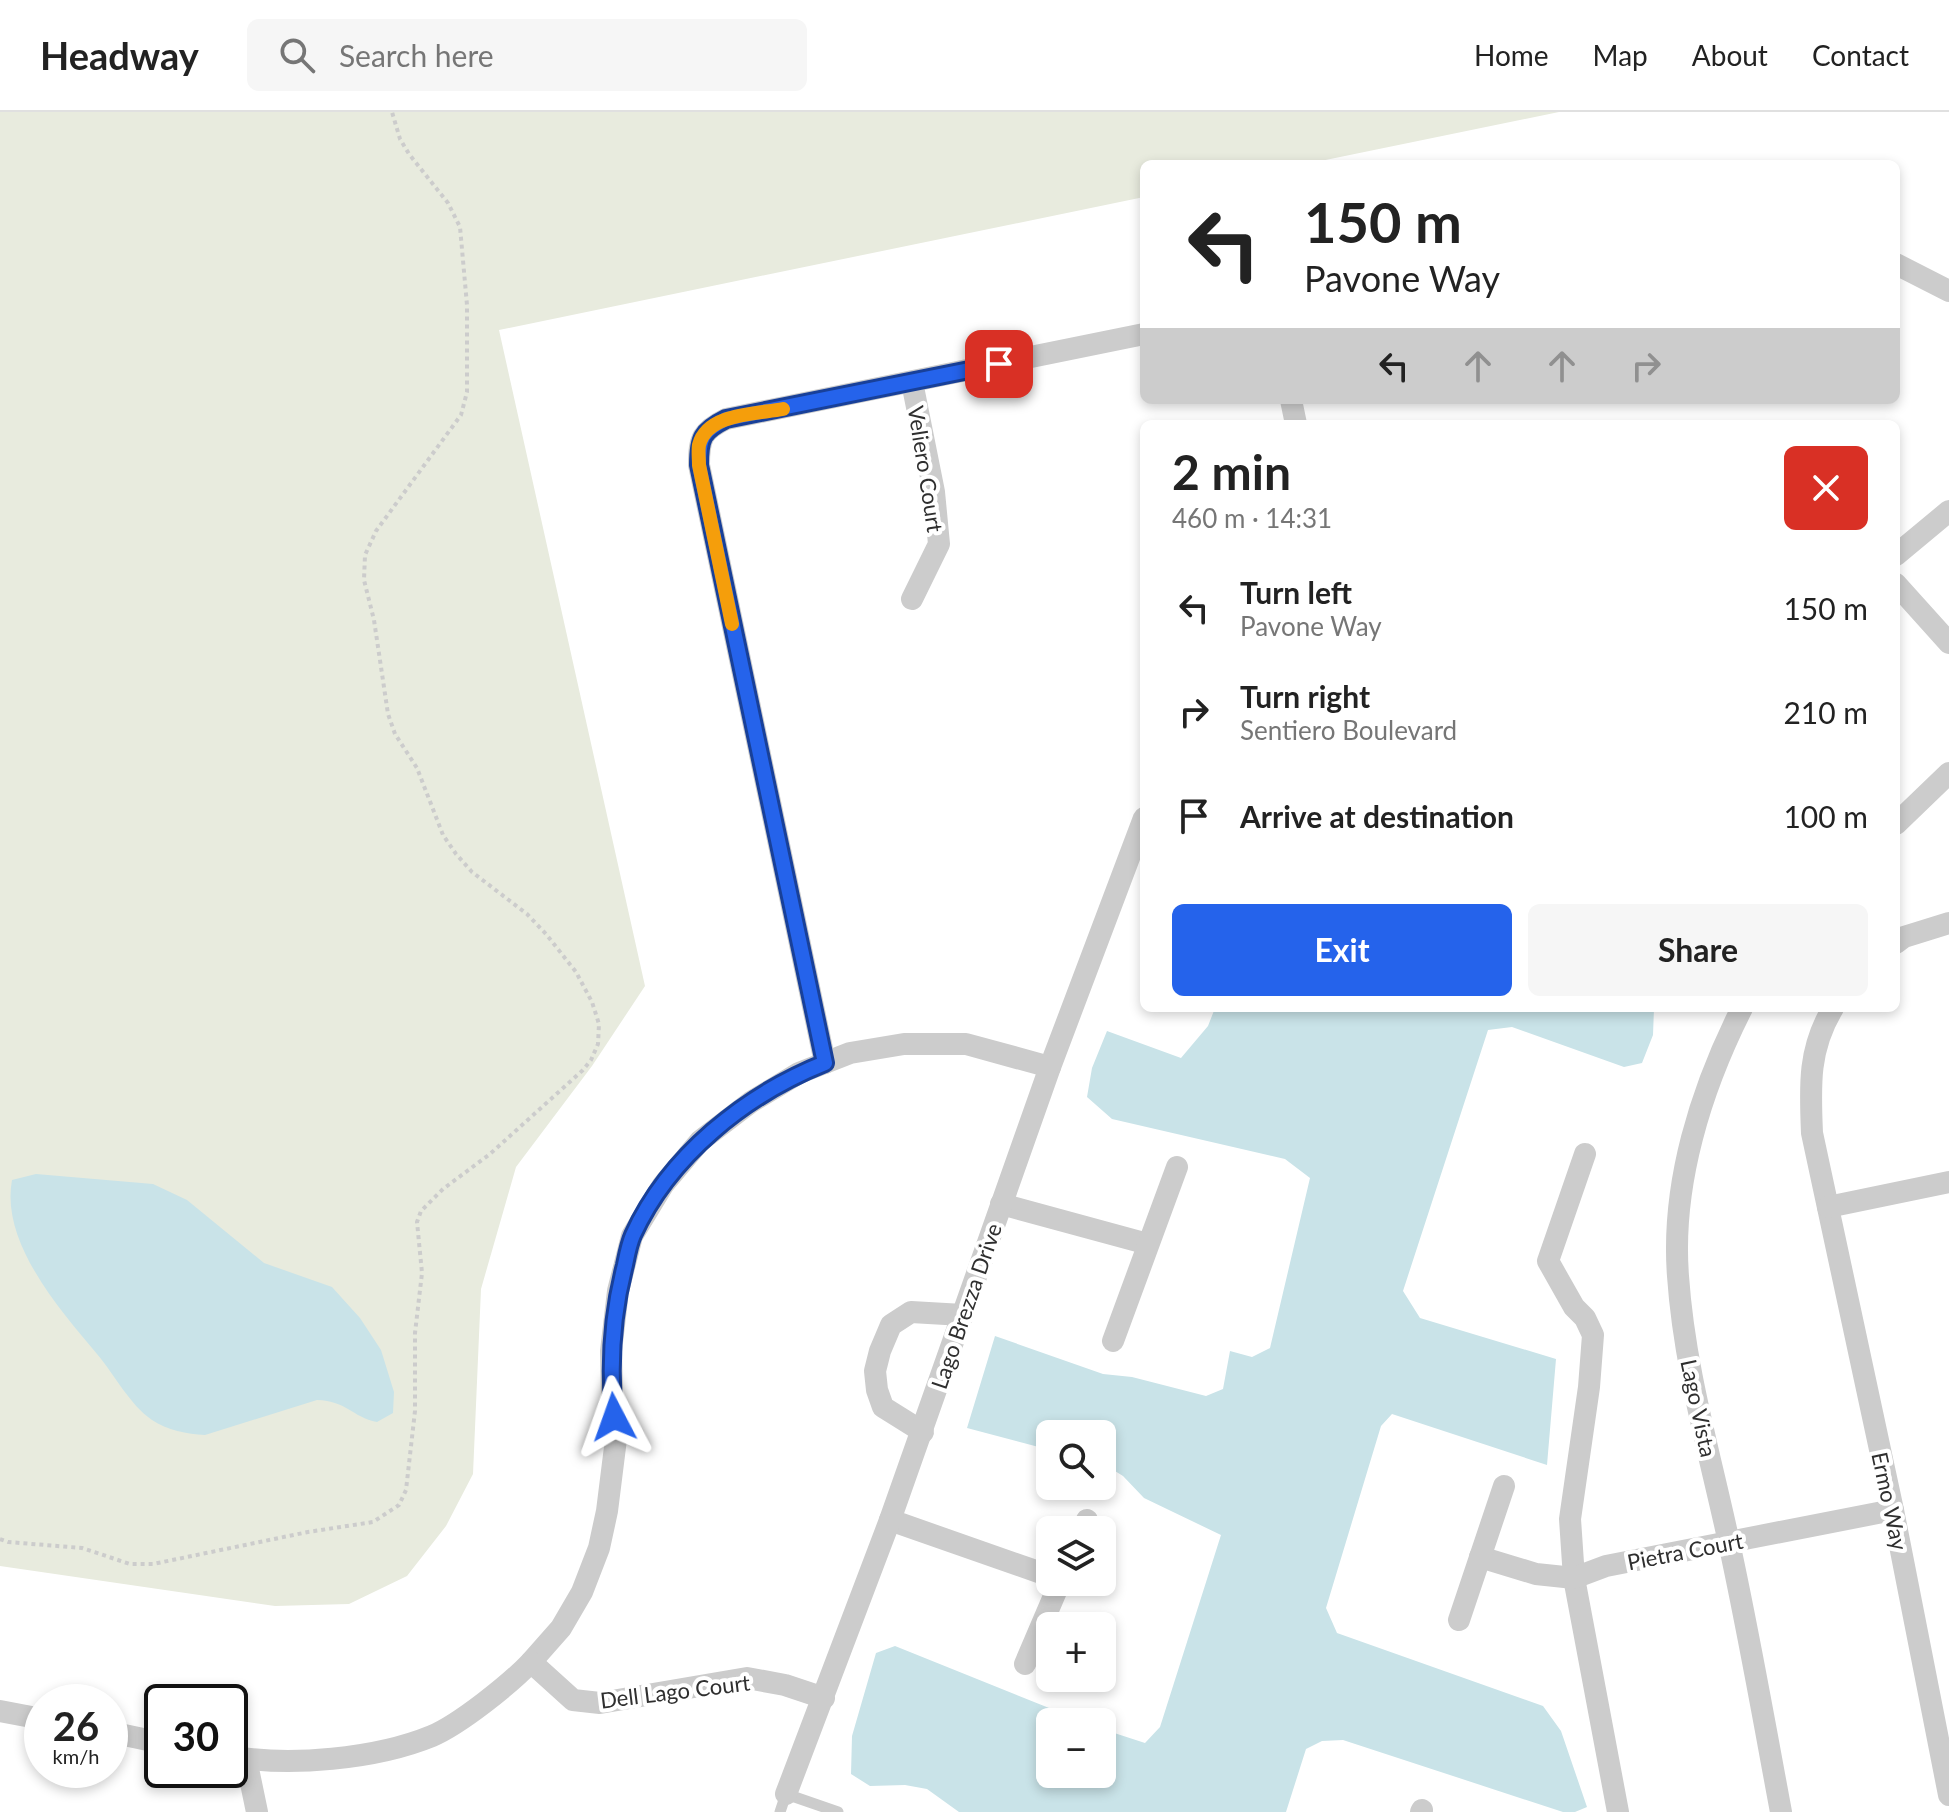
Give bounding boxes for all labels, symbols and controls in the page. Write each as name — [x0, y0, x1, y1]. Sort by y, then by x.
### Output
search box — [247, 19, 807, 91]
text: Headway — [40, 32, 199, 78]
icon: search — [275, 33, 319, 77]
text: Search here — [339, 37, 494, 73]
text: Home — [1474, 38, 1549, 72]
text: Map — [1593, 38, 1648, 72]
text: About — [1692, 38, 1768, 72]
text: Contact — [1812, 38, 1909, 72]
text: 150 m — [1304, 188, 1462, 255]
icon: left — [1172, 192, 1276, 296]
text: Pavone Way — [1304, 256, 1500, 300]
pin — [965, 330, 1033, 398]
icon: arrive — [977, 342, 1021, 386]
icon: left — [1372, 344, 1416, 388]
icon: ahead — [1456, 344, 1500, 388]
icon: ahead — [1540, 344, 1584, 388]
icon: right — [1624, 344, 1668, 388]
street label: Veliero Court — [903, 404, 949, 534]
text: 2 min — [1172, 443, 1291, 500]
button: close — [1784, 446, 1868, 530]
text: 460 m · 14:31 — [1172, 502, 1332, 534]
text: Turn left — [1240, 574, 1352, 610]
icon: left — [1172, 586, 1216, 630]
text: 150 m — [1783, 590, 1868, 626]
text: Pavone Way — [1240, 610, 1382, 642]
text: Turn right — [1240, 678, 1370, 714]
icon: right — [1172, 690, 1216, 734]
text: 210 m — [1783, 694, 1868, 730]
text: Sentiero Boulevard — [1240, 714, 1457, 746]
icon: arrive — [1172, 794, 1216, 838]
text: Arrive at destination — [1240, 798, 1514, 834]
text: 100 m — [1783, 798, 1868, 834]
button: Exit — [1172, 904, 1512, 996]
button: Share — [1528, 904, 1868, 996]
street label: Lago Brezza Drive — [925, 1220, 1007, 1392]
street label: Lago Vista — [1675, 1357, 1723, 1459]
position arrow — [572, 1375, 656, 1459]
map controls — [1036, 1420, 1116, 1788]
button: search — [1036, 1420, 1116, 1500]
street label: Ermo Way — [1866, 1449, 1914, 1553]
button: layers — [1036, 1516, 1116, 1596]
street label: Pietra Court — [1625, 1527, 1745, 1575]
button: + — [1036, 1612, 1116, 1692]
street label: Dell Lago Court — [598, 1668, 752, 1714]
speed limit sign: 30 — [144, 1684, 248, 1788]
text: 26 — [53, 1702, 99, 1750]
button: − — [1036, 1708, 1116, 1788]
text: km/h — [53, 1744, 99, 1768]

